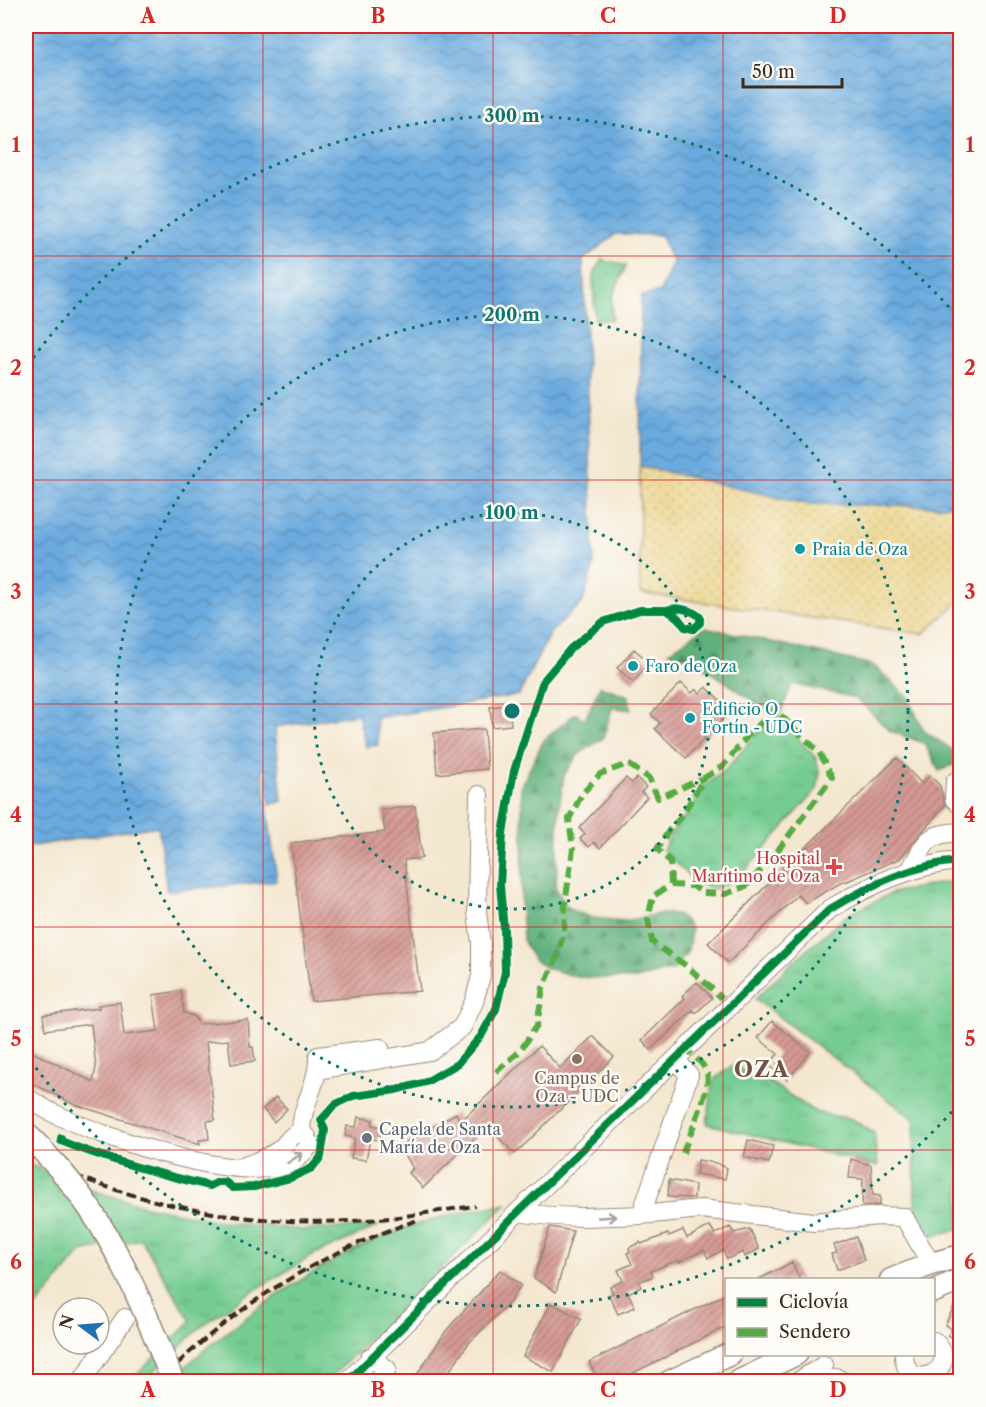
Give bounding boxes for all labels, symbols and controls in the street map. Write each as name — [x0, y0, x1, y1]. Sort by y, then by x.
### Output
text: A — [139, 4, 156, 28]
text: B — [371, 4, 386, 28]
text: C — [600, 4, 616, 28]
text: D — [829, 4, 847, 28]
scale bar — [743, 51, 842, 89]
text: 50 m — [752, 61, 795, 83]
text: 300 m — [484, 105, 540, 127]
text: 1 — [12, 133, 21, 157]
text: 1 — [966, 133, 975, 157]
text: 200 m — [484, 304, 540, 326]
text: 2 — [10, 356, 22, 380]
text: 2 — [964, 356, 976, 380]
text: 100 m — [485, 502, 539, 524]
place label: Praia de Oza — [812, 539, 909, 559]
marker: Praia de Oza — [793, 542, 807, 556]
text: 3 — [10, 580, 22, 604]
text: 3 — [964, 580, 976, 604]
place label: Faro de Oza — [645, 656, 737, 676]
marker: Faro de Oza — [626, 659, 640, 673]
place label: Edificio O Fortín - UDC — [702, 699, 802, 737]
centre of rings — [502, 701, 522, 721]
marker: Edificio O Fortín - UDC — [683, 711, 697, 725]
text: 4 — [10, 803, 22, 827]
text: 4 — [964, 803, 976, 827]
place label: Hospital Marítimo de Oza — [691, 848, 821, 886]
marker: Hospital Marítimo de Oza — [825, 858, 843, 876]
text: 5 — [10, 1027, 22, 1051]
text: 5 — [964, 1027, 976, 1051]
marker: Campus de Oza - UDC — [570, 1052, 584, 1066]
district label: OZA — [734, 1056, 790, 1083]
place label: Campus de Oza - UDC — [534, 1068, 620, 1106]
place label: Capela de Santa María de Oza — [379, 1119, 501, 1157]
marker: Capela de Santa María de Oza — [360, 1131, 374, 1145]
one-way arrow — [287, 1151, 304, 1164]
one-way arrow — [596, 1211, 616, 1222]
text: 6 — [10, 1250, 22, 1274]
text: 6 — [964, 1250, 976, 1274]
legend — [725, 1278, 935, 1356]
text: Ciclovía — [779, 1291, 849, 1313]
north arrow — [51, 1296, 111, 1356]
text: N — [55, 1312, 78, 1331]
text: Sendero — [779, 1321, 851, 1343]
text: A — [139, 1378, 156, 1402]
text: B — [371, 1378, 386, 1402]
text: C — [600, 1378, 616, 1402]
text: D — [829, 1378, 847, 1402]

